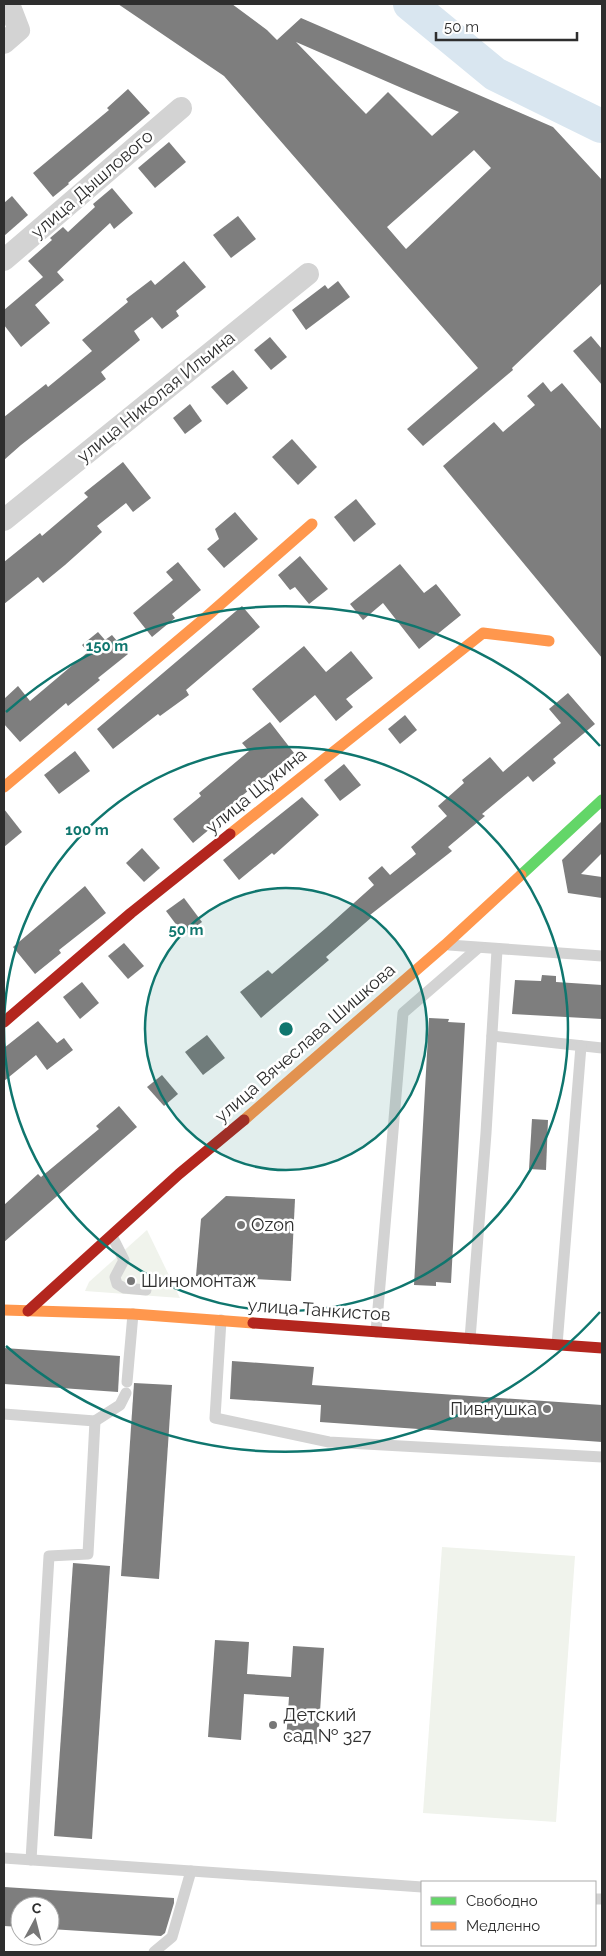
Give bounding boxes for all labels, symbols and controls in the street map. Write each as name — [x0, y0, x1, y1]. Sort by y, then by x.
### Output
scale bar — [436, 10, 577, 42]
text: 50 m — [444, 18, 479, 36]
street label: улица Дышлового — [26, 125, 157, 242]
street label: улица Николая Ильина — [73, 327, 239, 467]
text: 150 m — [86, 637, 128, 655]
street label: улица Щукина — [201, 744, 310, 838]
text: 100 m — [65, 821, 109, 839]
text: 50 m — [168, 921, 204, 939]
street label: улица Вячеслава Шишкова — [210, 959, 399, 1127]
centre of rings — [277, 1020, 295, 1038]
place label: Ozon — [251, 1214, 294, 1235]
marker: Ozon — [235, 1219, 247, 1231]
place label: Шиномонтаж — [141, 1270, 256, 1291]
marker: Шиномонтаж — [125, 1275, 137, 1287]
street label: улица Танкистов — [247, 1294, 391, 1325]
place label: Пивнушка — [450, 1398, 537, 1419]
marker: Пивнушка — [541, 1403, 553, 1415]
place label: Детский сад № 327 — [283, 1704, 372, 1746]
marker: Детский сад № 327 — [267, 1719, 279, 1731]
legend — [421, 1881, 596, 1946]
text: Свободно — [466, 1892, 538, 1910]
north arrow — [10, 1896, 60, 1946]
text: С — [31, 1900, 43, 1917]
text: Медленно — [466, 1917, 540, 1935]

